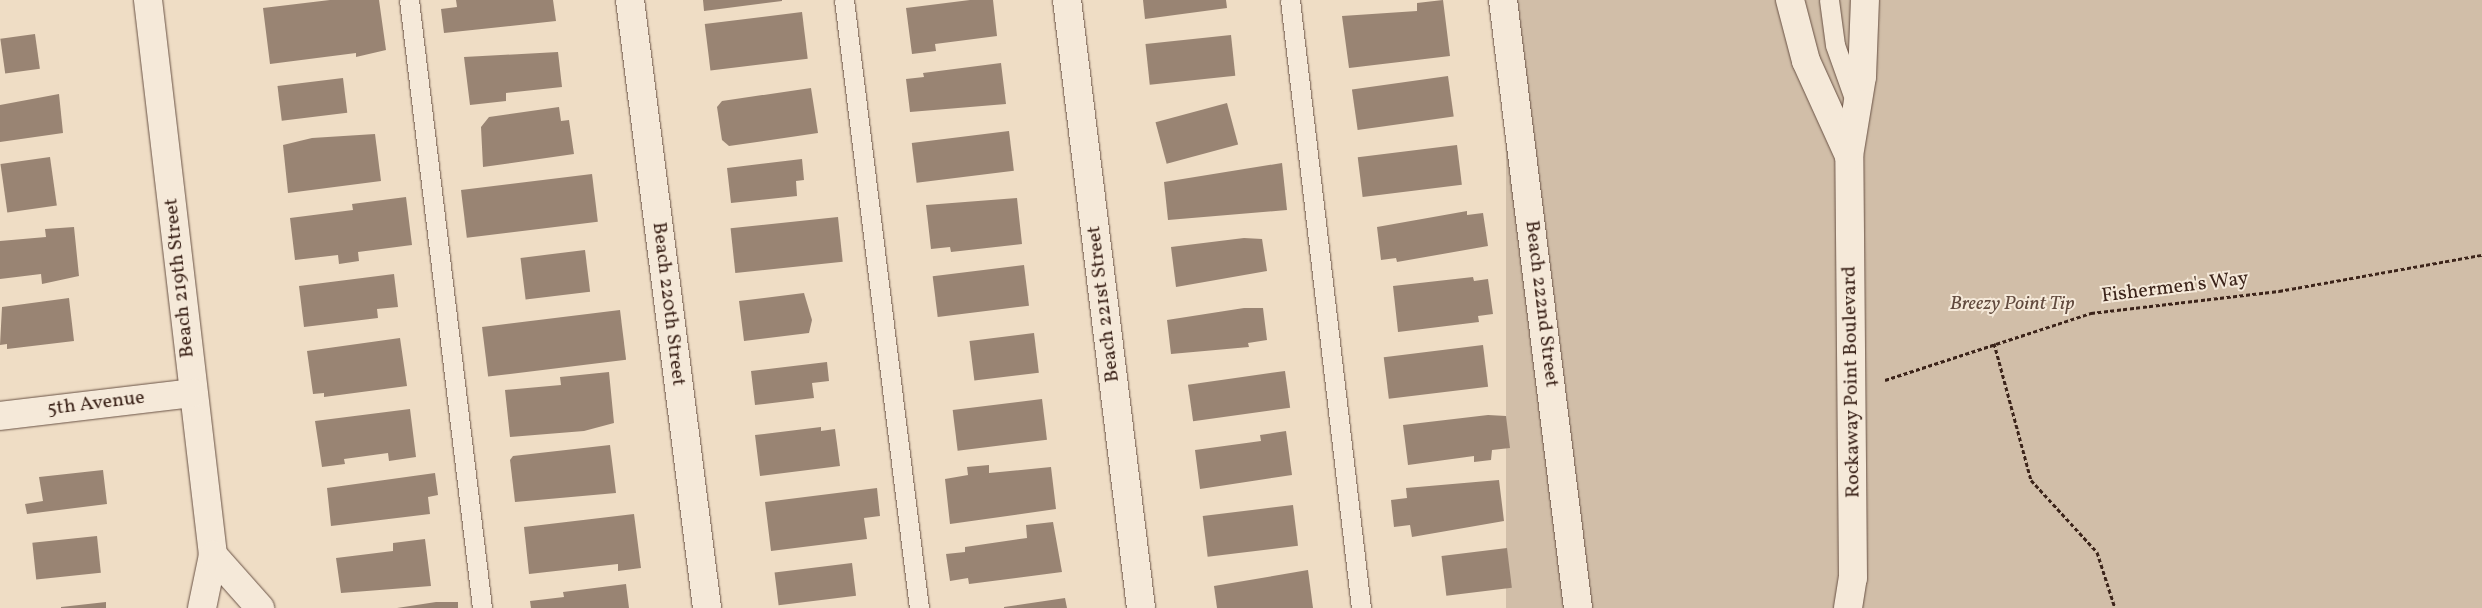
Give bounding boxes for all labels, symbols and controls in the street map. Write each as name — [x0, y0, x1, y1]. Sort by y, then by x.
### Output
street label: Beach 219th Street — [160, 197, 200, 359]
street label: Beach 222nd Street — [1519, 219, 1563, 389]
street label: Beach 220th Street — [646, 221, 690, 387]
street label: Beach 221st Street — [1082, 224, 1126, 384]
street label: Rockaway Point Boulevard — [1838, 265, 1866, 499]
street label: Fishermen's Way — [2100, 267, 2250, 309]
park label: Breezy Point Tip — [1950, 292, 2074, 316]
street label: 5th Avenue — [46, 386, 146, 422]

